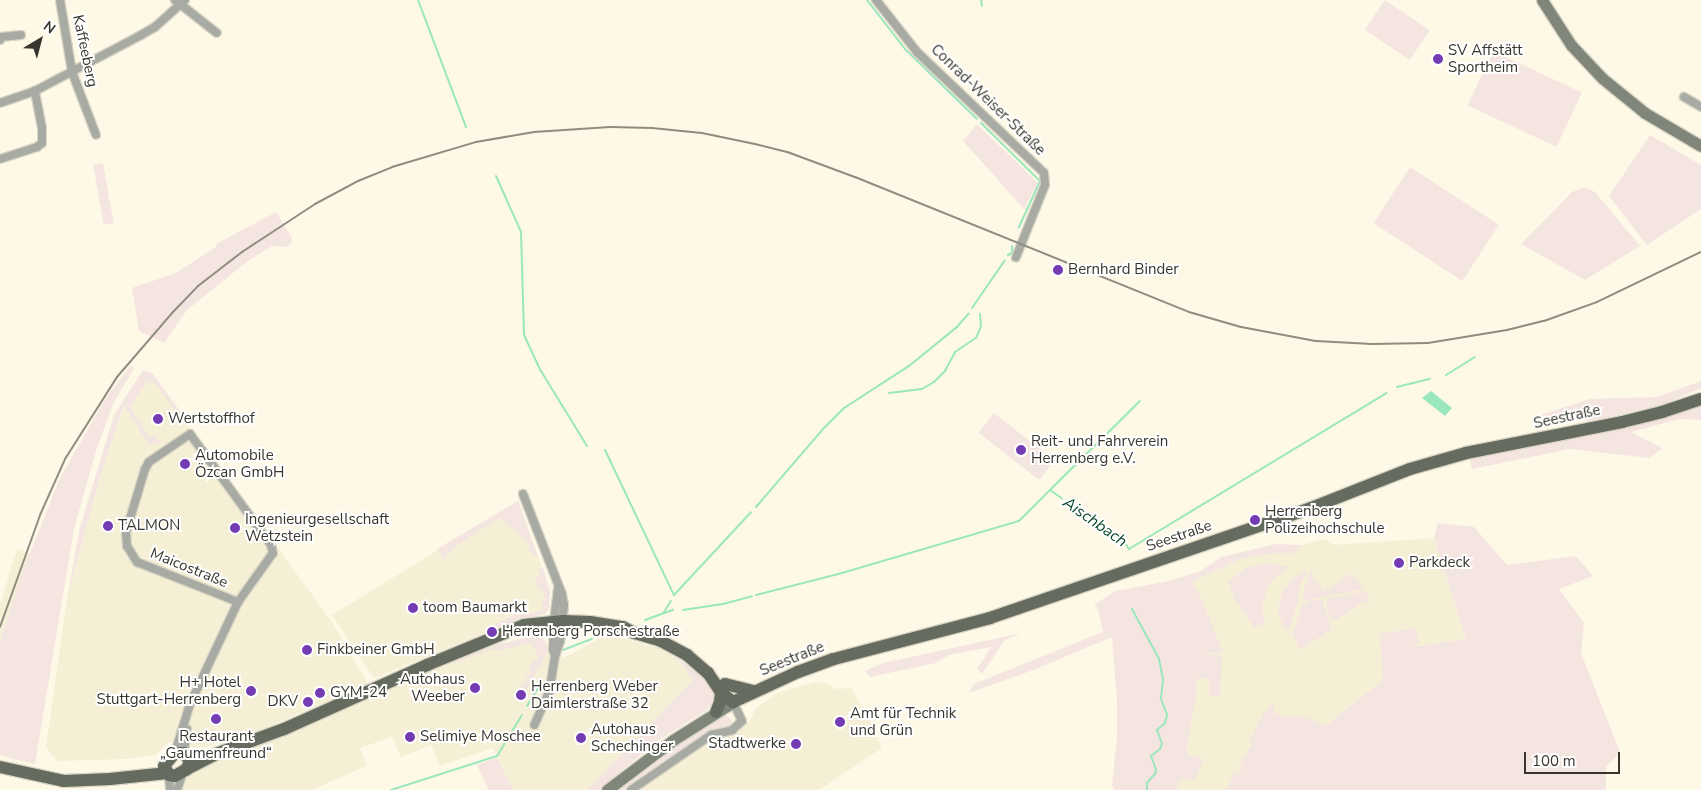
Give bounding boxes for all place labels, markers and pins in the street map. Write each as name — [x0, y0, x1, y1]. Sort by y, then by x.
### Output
place label: SV Affstätt Sportheim — [1448, 41, 1522, 76]
marker: SV Affstätt Sportheim — [1432, 53, 1444, 65]
place label: Bernhard Binder — [1068, 261, 1179, 279]
marker: Bernhard Binder — [1052, 264, 1064, 276]
place label: Wertstoffhof — [168, 410, 255, 428]
marker: Wertstoffhof — [152, 413, 164, 425]
place label: Reit- und Fahrverein Herrenberg e.V. — [1031, 432, 1168, 467]
marker: Reit- und Fahrverein Herrenberg e.V. — [1015, 444, 1027, 456]
place label: Automobile Özcan GmbH — [195, 446, 284, 481]
marker: Automobile Özcan GmbH — [179, 458, 191, 470]
place label: Herrenberg Polizeihochschule — [1265, 502, 1384, 537]
place label: Ingenieurgesellschaft Wetzstein — [245, 510, 389, 545]
marker: Herrenberg Polizeihochschule — [1249, 514, 1261, 526]
place label: TALMON — [118, 517, 180, 535]
marker: TALMON — [102, 520, 114, 532]
marker: Ingenieurgesellschaft Wetzstein — [229, 522, 241, 534]
place label: Parkdeck — [1409, 554, 1470, 572]
marker: Parkdeck — [1393, 557, 1405, 569]
place label: toom Baumarkt — [423, 599, 527, 617]
marker: toom Baumarkt — [407, 602, 419, 614]
place label: Herrenberg Porschestraße — [502, 623, 679, 641]
marker: Herrenberg Porschestraße — [486, 626, 498, 638]
place label: Finkbeiner GmbH — [317, 641, 435, 659]
marker: Finkbeiner GmbH — [301, 644, 313, 656]
place label: Autohaus Weeber — [400, 670, 465, 705]
place label: H+ Hotel Stuttgart-Herrenberg — [97, 673, 241, 708]
place label: Herrenberg Weber Daimlerstraße 32 — [531, 677, 658, 712]
marker: Autohaus Weeber — [469, 682, 481, 694]
place label: GYM-24 — [330, 684, 387, 702]
marker: H+ Hotel Stuttgart-Herrenberg — [245, 685, 257, 697]
marker: GYM-24 — [314, 687, 326, 699]
marker: Herrenberg Weber Daimlerstraße 32 — [515, 689, 527, 701]
place label: DKV — [267, 693, 298, 711]
marker: DKV — [302, 696, 314, 708]
place label: Amt für Technik und Grün — [850, 704, 956, 739]
marker: Restaurant „Gaumenfreund“ — [210, 713, 222, 725]
marker: Amt für Technik und Grün — [834, 716, 846, 728]
place label: Autohaus Schechinger — [591, 720, 673, 755]
place label: Restaurant „Gaumenfreund“ — [160, 727, 272, 762]
place label: Selimiye Moschee — [420, 728, 541, 746]
marker: Selimiye Moschee — [404, 731, 416, 743]
marker: Autohaus Schechinger — [575, 732, 587, 744]
place label: Stadtwerke — [708, 735, 786, 753]
marker: Stadtwerke — [790, 738, 802, 750]

